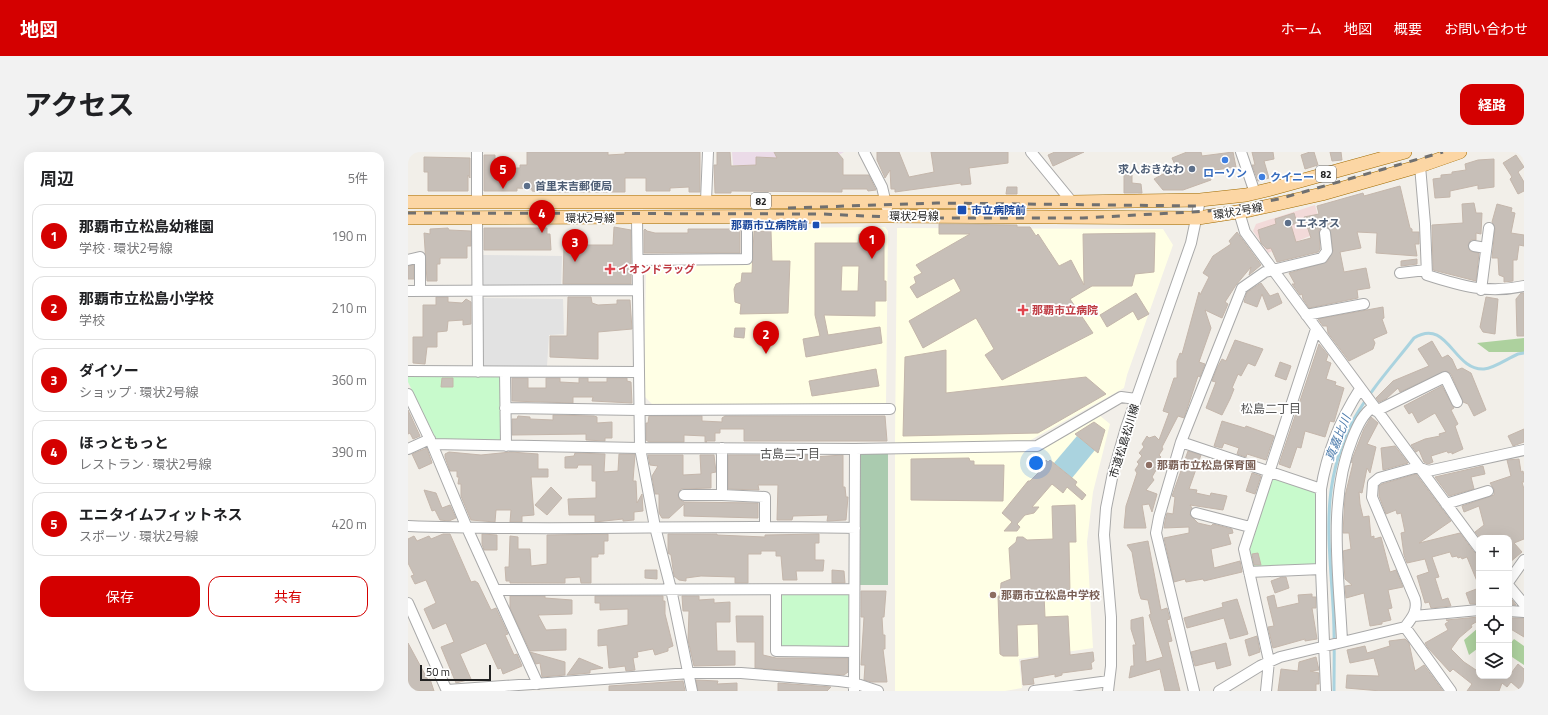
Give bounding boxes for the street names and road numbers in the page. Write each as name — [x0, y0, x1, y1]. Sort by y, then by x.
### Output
road number: 82 — [1316, 166, 1336, 182]
road number: 82 — [751, 193, 771, 209]
street label: 環状2号線 — [1212, 199, 1264, 223]
street label: 環状2号線 — [889, 208, 939, 224]
street label: 環状2号線 — [565, 210, 615, 226]
street label: 市道松島松川線 — [1105, 402, 1143, 480]

